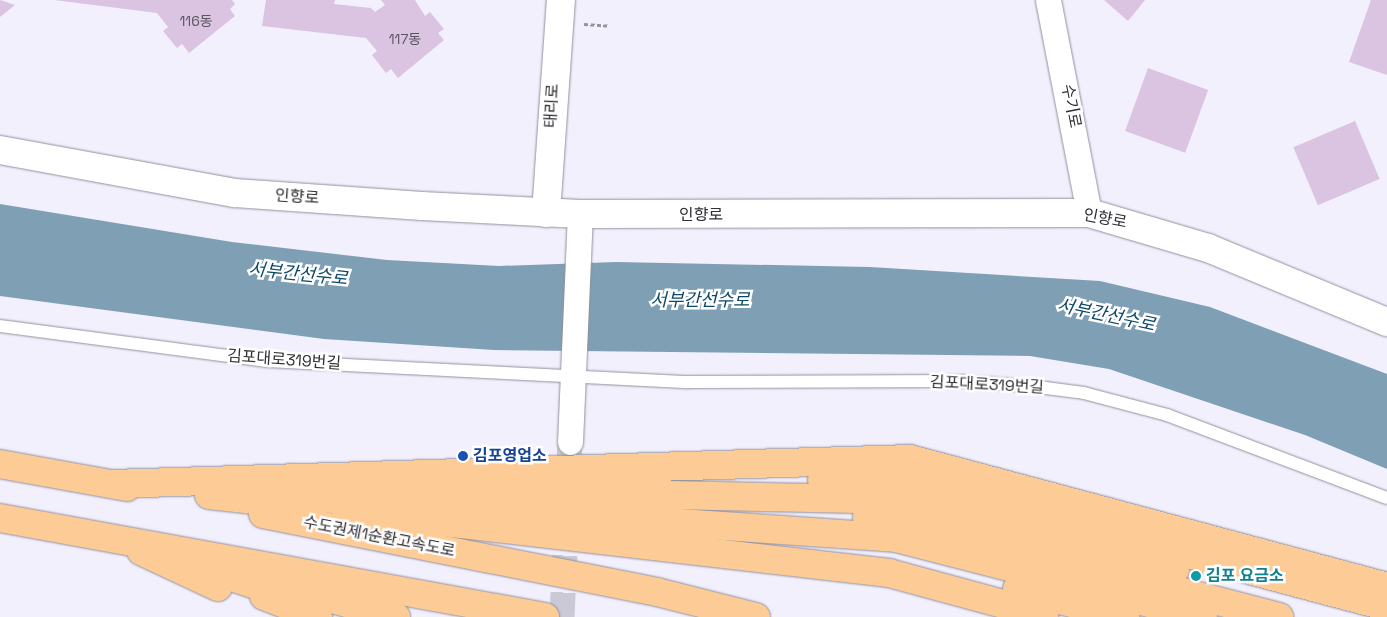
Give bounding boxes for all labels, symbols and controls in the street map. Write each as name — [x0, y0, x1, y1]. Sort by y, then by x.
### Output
house number: 116동 — [179, 13, 213, 29]
house number: 117동 — [389, 31, 421, 47]
street label: 수기로 — [1057, 82, 1085, 130]
street label: 태리로 — [541, 83, 563, 129]
street label: 인향로 — [274, 186, 320, 208]
street label: 인향로 — [679, 205, 723, 225]
street label: 인향로 — [1081, 205, 1129, 233]
water label: 서부간선수로 — [247, 258, 349, 290]
water label: 서부간선수로 — [650, 289, 750, 311]
water label: 서부간선수로 — [1055, 294, 1157, 336]
street label: 김포대로319번길 — [226, 346, 342, 374]
street label: 김포대로319번길 — [929, 372, 1045, 398]
place label: 김포영업소 — [473, 446, 547, 466]
marker: 김포영업소 — [457, 450, 469, 462]
street label: 수도권제1순환고속도로 — [302, 513, 456, 561]
place label: 김포 요금소 — [1206, 566, 1284, 586]
marker: 김포 요금소 — [1190, 570, 1202, 582]

